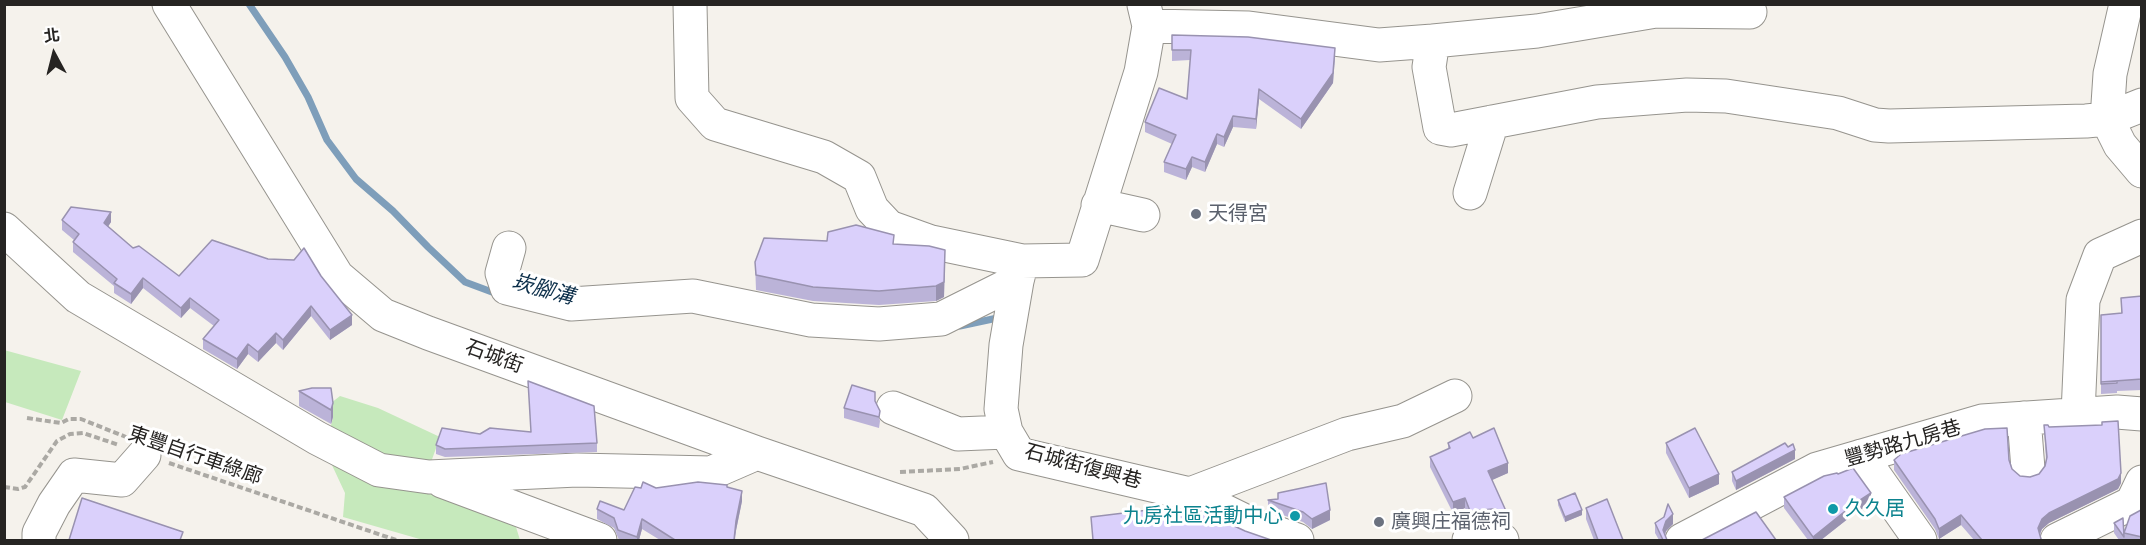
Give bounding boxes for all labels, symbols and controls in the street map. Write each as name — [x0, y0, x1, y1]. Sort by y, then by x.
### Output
north arrow — [24, 24, 84, 84]
text: 北 — [43, 25, 61, 46]
place label: 天得宮 — [1208, 202, 1268, 226]
marker: 天得宮 — [1189, 207, 1203, 221]
water label: 崁腳溝 — [509, 270, 577, 310]
street label: 石城街 — [462, 335, 526, 379]
street label: 豐勢路九房巷 — [1842, 416, 1964, 472]
street label: 東豐自行車綠廊 — [125, 422, 265, 490]
street label: 石城街復興巷 — [1022, 440, 1144, 494]
place label: 久久居 — [1845, 497, 1905, 521]
marker: 久久居 — [1826, 502, 1840, 516]
place label: 九房社區活動中心 — [1123, 504, 1283, 528]
marker: 九房社區活動中心 — [1288, 509, 1302, 523]
place label: 廣興庄福德祠 — [1391, 510, 1511, 534]
marker: 廣興庄福德祠 — [1372, 515, 1386, 529]

